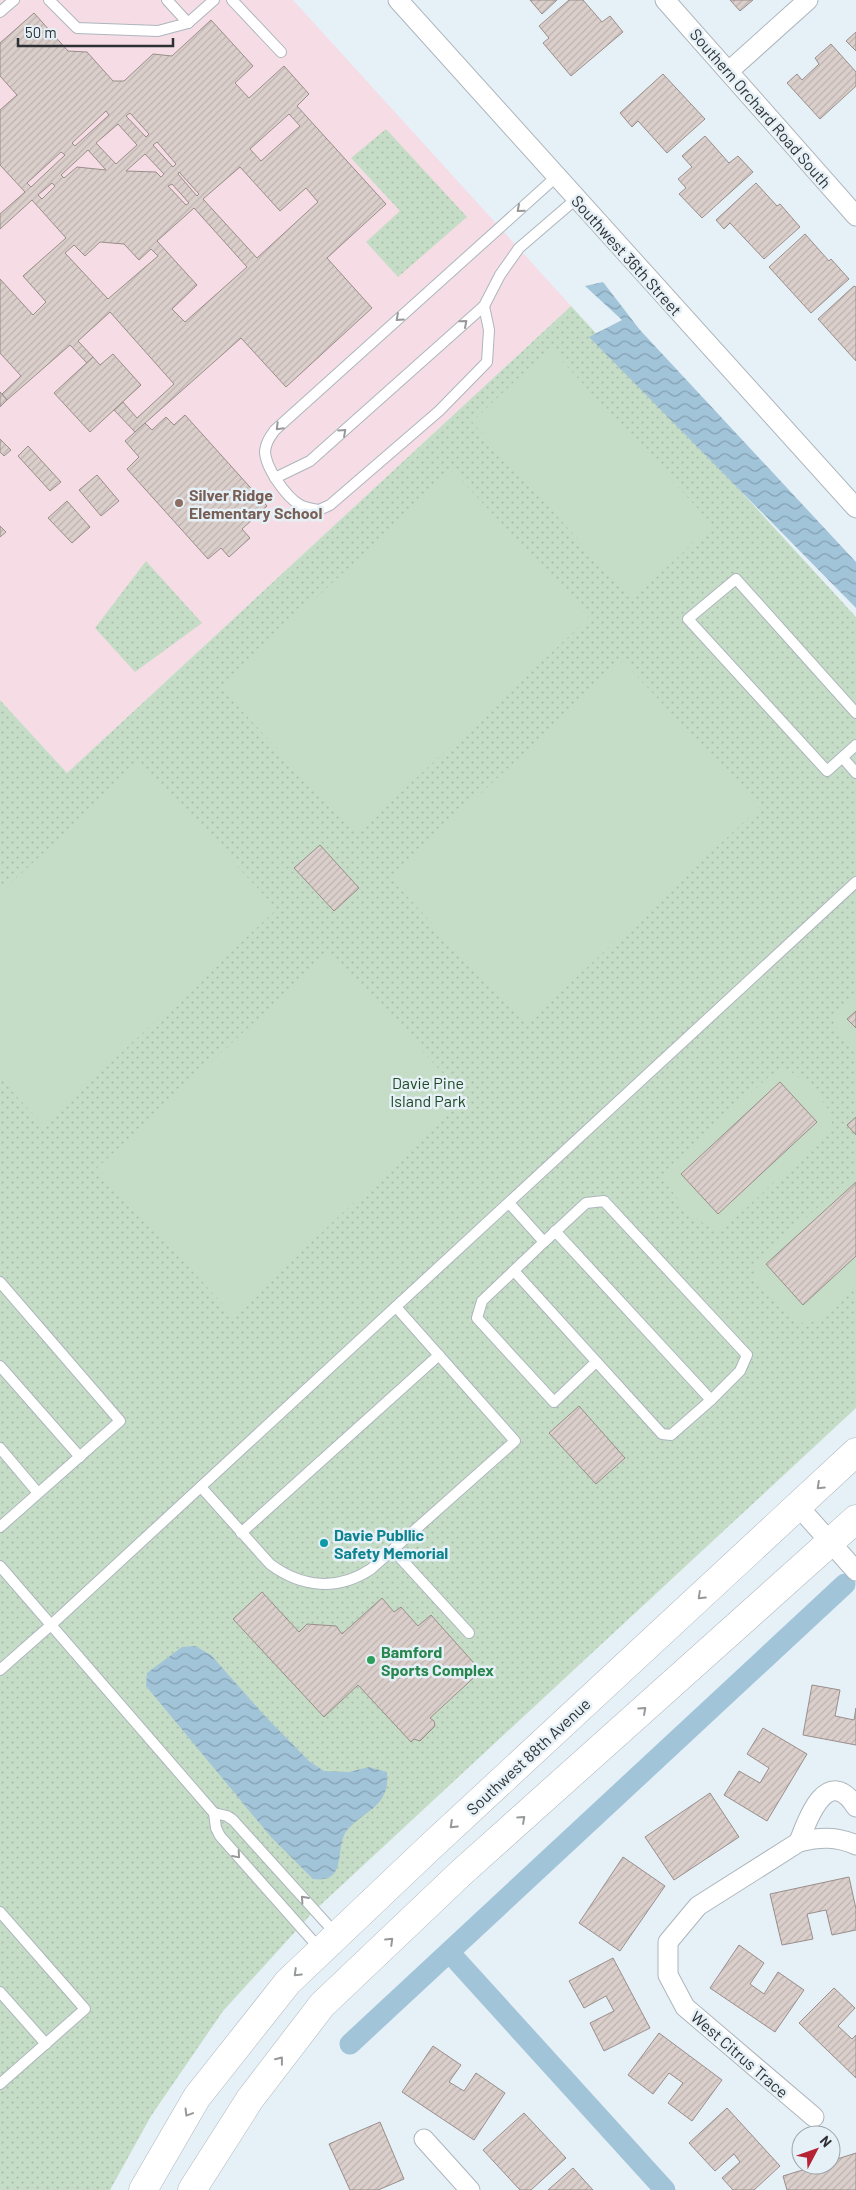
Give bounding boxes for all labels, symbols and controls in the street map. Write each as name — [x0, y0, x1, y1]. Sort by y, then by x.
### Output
scale bar — [18, 15, 172, 47]
text: 50 m — [25, 23, 57, 41]
street label: Southern Orchard Road South — [686, 24, 836, 192]
street label: Southwest 36th Street — [568, 191, 686, 319]
one-way arrow — [516, 203, 525, 212]
one-way arrow — [396, 312, 405, 321]
one-way arrow — [458, 320, 467, 329]
one-way arrow — [276, 421, 285, 430]
one-way arrow — [338, 428, 347, 437]
place label: Silver Ridge Elementary School — [189, 485, 323, 522]
marker: Silver Ridge Elementary School — [173, 497, 185, 509]
park label: Davie Pine Island Park — [390, 1073, 466, 1110]
one-way arrow — [817, 1480, 826, 1489]
place label: Davie Publlic Safety Memorial — [334, 1525, 448, 1562]
marker: Davie Publlic Safety Memorial — [318, 1537, 330, 1549]
one-way arrow — [697, 1590, 706, 1599]
place label: Bamford Sports Complex — [381, 1642, 494, 1679]
marker: Bamford Sports Complex — [365, 1654, 377, 1666]
street label: Southwest 88th Avenue — [462, 1694, 594, 1818]
one-way arrow — [638, 1707, 647, 1716]
one-way arrow — [516, 1815, 525, 1824]
one-way arrow — [450, 1819, 459, 1828]
one-way arrow — [231, 1849, 240, 1858]
one-way arrow — [301, 1895, 310, 1904]
one-way arrow — [384, 1938, 393, 1947]
one-way arrow — [294, 1967, 303, 1976]
street label: West Citrus Trace — [688, 2007, 792, 2101]
one-way arrow — [274, 2056, 283, 2066]
one-way arrow — [184, 2107, 194, 2116]
north arrow — [791, 2125, 841, 2175]
text: N — [817, 2132, 836, 2150]

